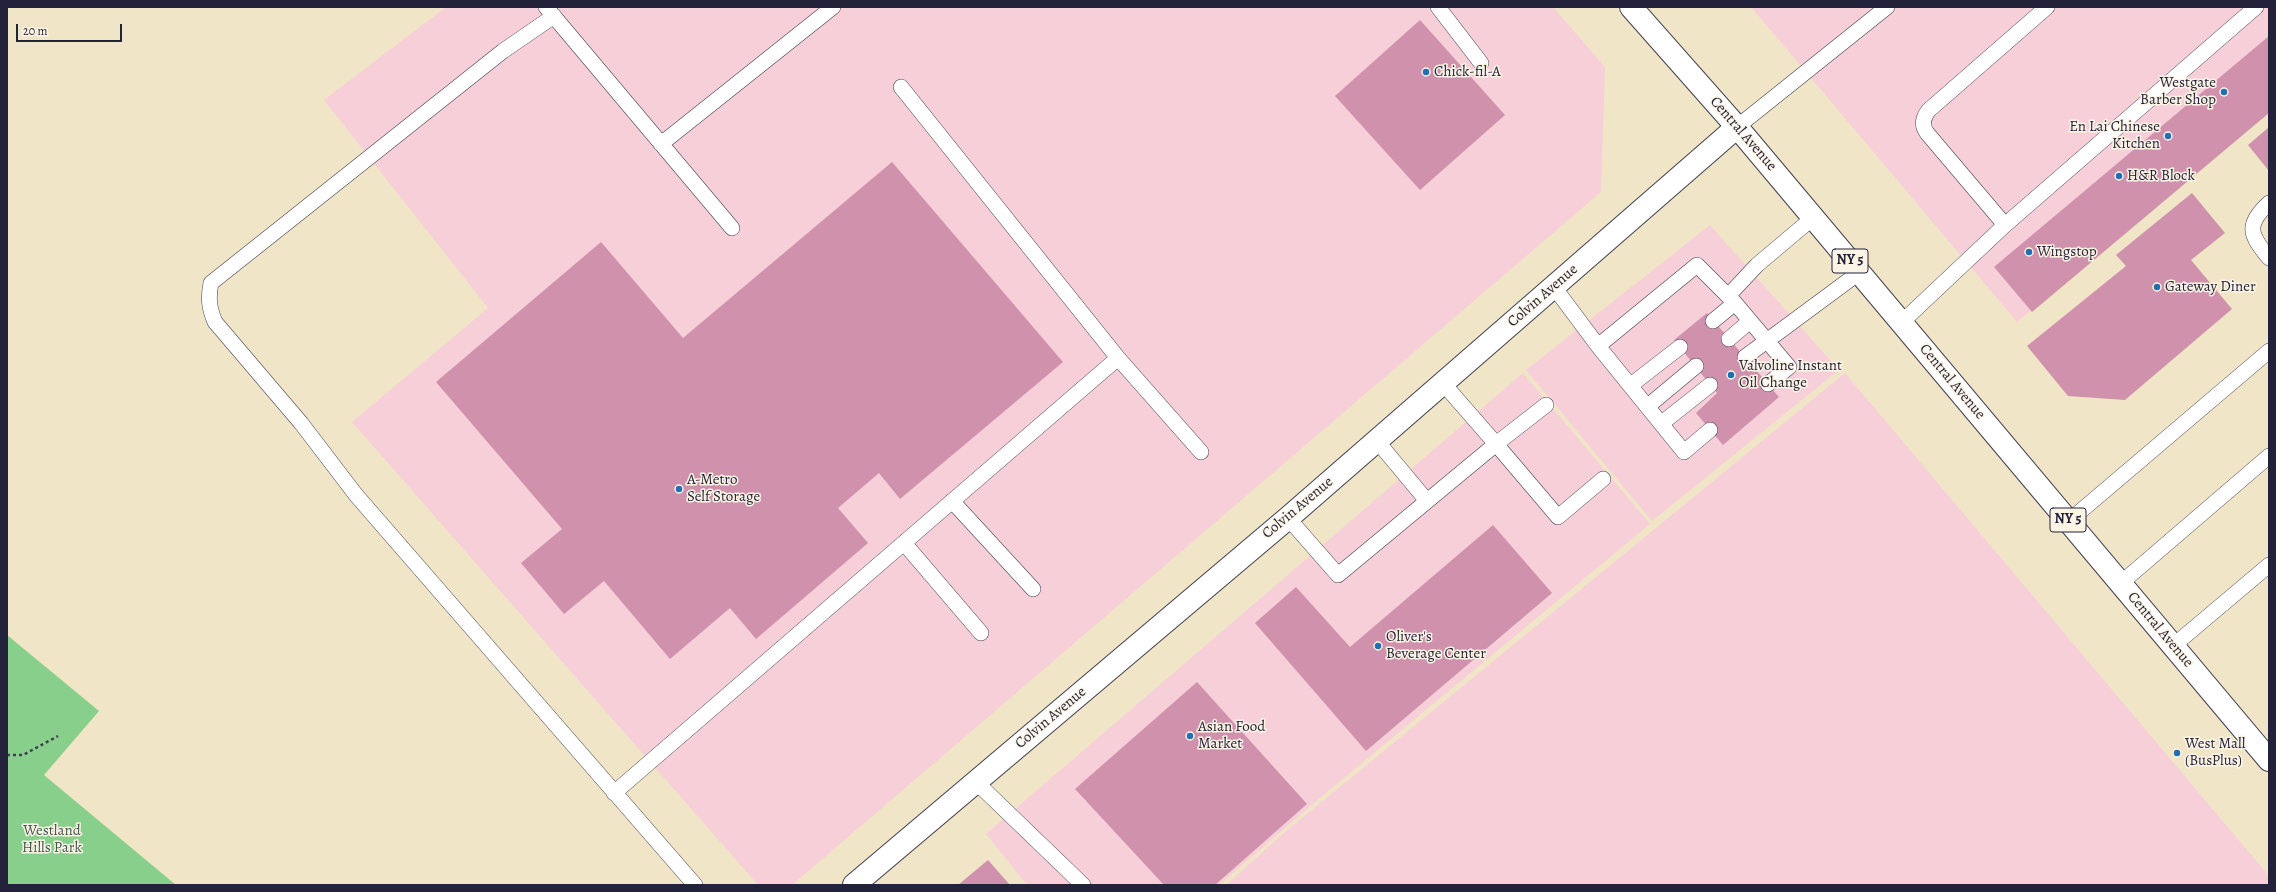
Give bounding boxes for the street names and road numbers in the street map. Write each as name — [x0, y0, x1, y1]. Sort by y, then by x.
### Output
street label: Central Avenue — [1706, 93, 1780, 175]
road number: NY 5 — [1832, 249, 1868, 273]
street label: Colvin Avenue — [1504, 261, 1582, 331]
street label: Central Avenue — [1915, 341, 1989, 423]
street label: Colvin Avenue — [1259, 473, 1337, 543]
road number: NY 5 — [2050, 508, 2086, 532]
street label: Central Avenue — [2123, 589, 2197, 671]
street label: Colvin Avenue — [1012, 683, 1090, 753]

